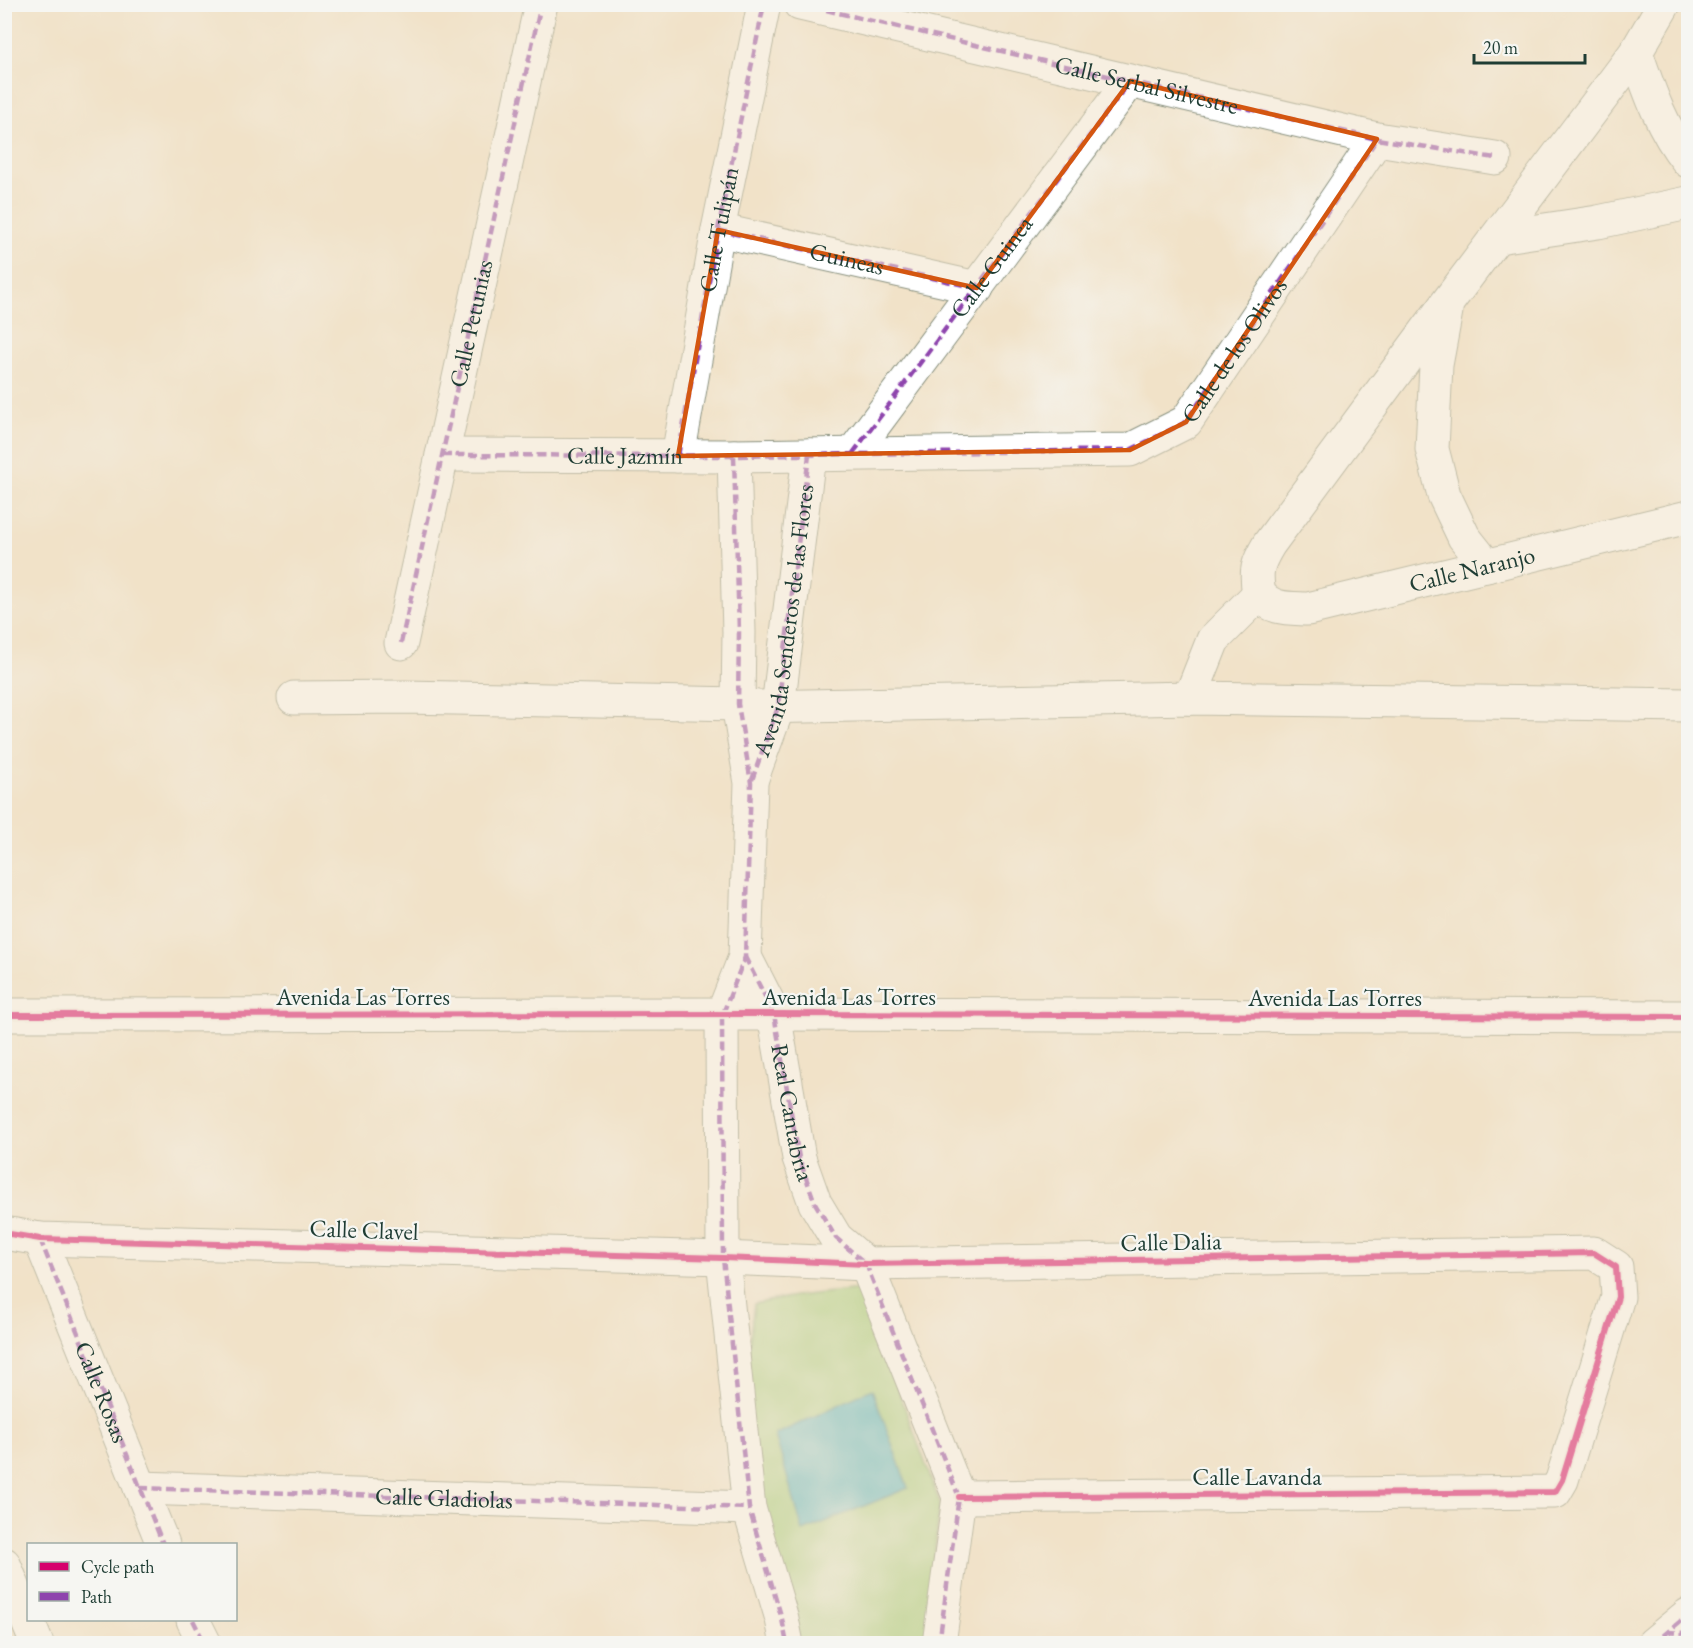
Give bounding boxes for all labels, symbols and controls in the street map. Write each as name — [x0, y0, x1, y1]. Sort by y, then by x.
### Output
scale bar — [1474, 27, 1585, 65]
text: 20 m — [1483, 36, 1518, 59]
street label: Calle Serbal Silvestre — [1052, 48, 1242, 121]
street label: Calle Tulipán — [691, 164, 746, 295]
street label: Calle Guinea — [943, 209, 1040, 324]
street label: Guineas — [807, 235, 887, 282]
street label: Calle Petunias — [441, 257, 500, 390]
street label: Calle de los Olivos — [1174, 272, 1294, 429]
street label: Calle Jazmín — [567, 439, 683, 471]
street label: Avenida Senderos de las Flores — [745, 482, 820, 762]
street label: Calle Naranjo — [1406, 539, 1538, 599]
street label: Avenida Las Torres — [275, 981, 450, 1012]
street label: Avenida Las Torres — [761, 981, 936, 1012]
street label: Avenida Las Torres — [1247, 982, 1422, 1013]
street label: Real Cantabria — [764, 1041, 822, 1185]
street label: Calle Clavel — [309, 1212, 419, 1247]
street label: Calle Dalia — [1120, 1225, 1222, 1258]
street label: Calle Rosas — [68, 1337, 136, 1447]
street label: Calle Lavanda — [1192, 1461, 1322, 1492]
street label: Calle Gladiolas — [374, 1480, 513, 1515]
legend — [27, 1543, 237, 1621]
text: Cycle path — [81, 1555, 155, 1578]
text: Path — [81, 1585, 112, 1608]

